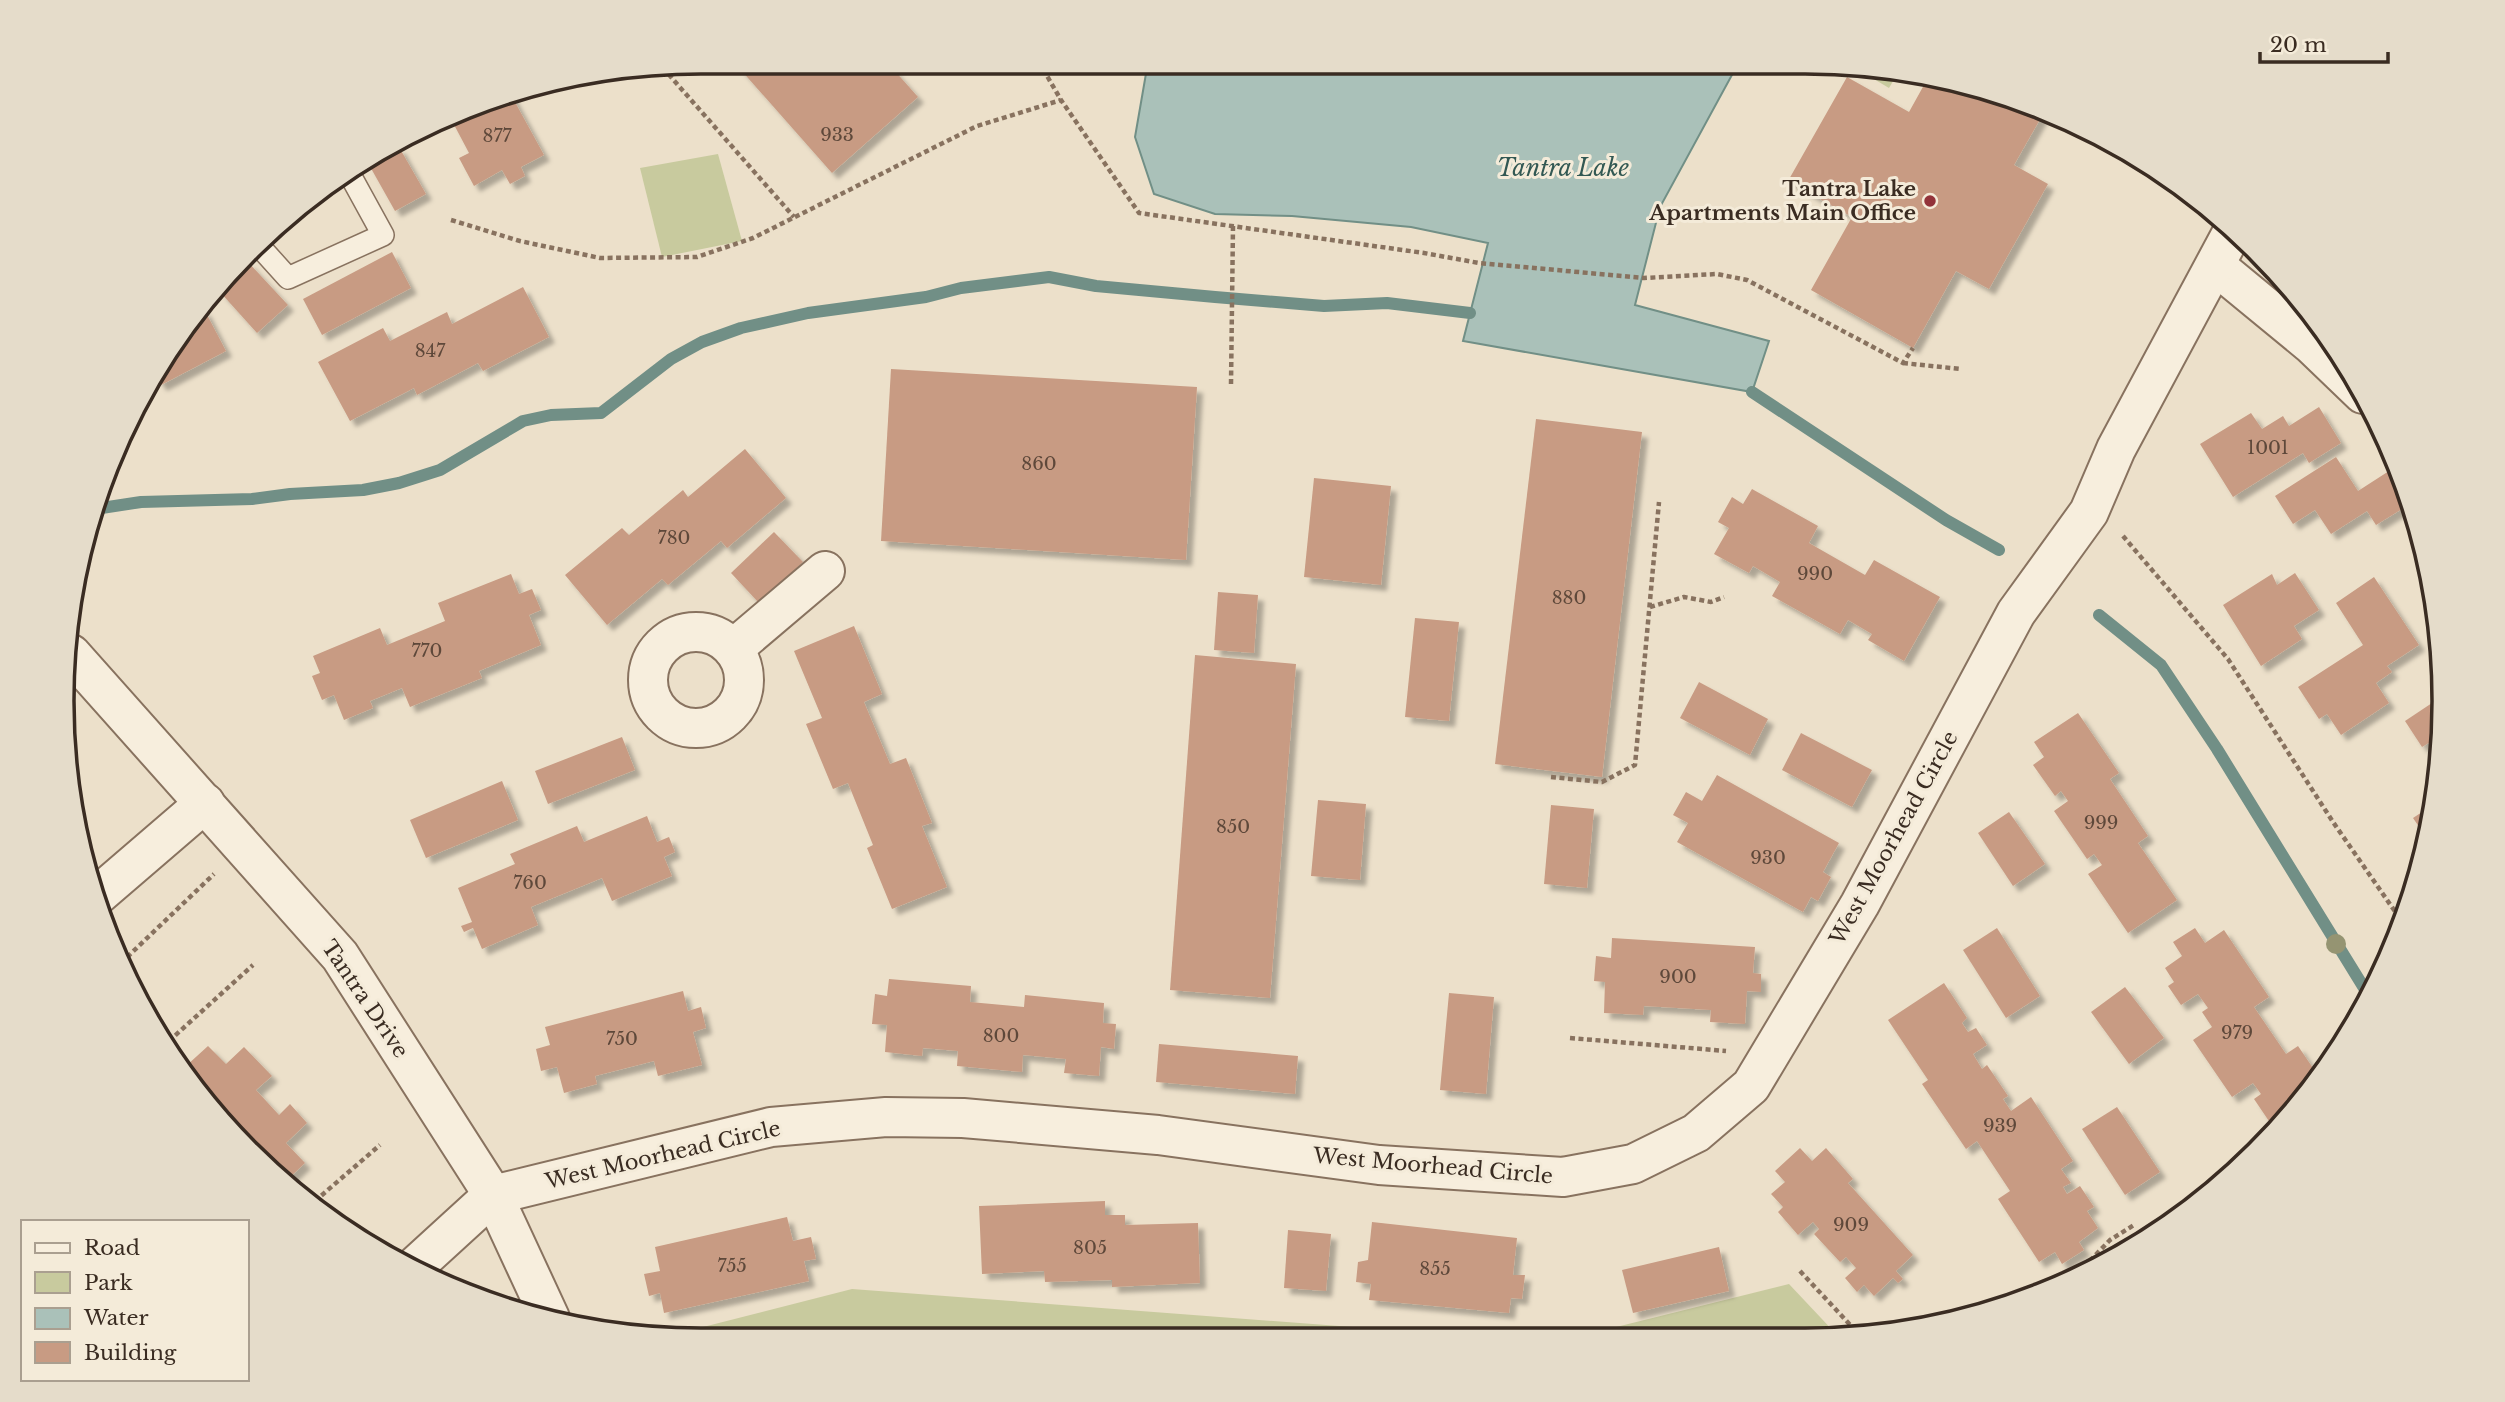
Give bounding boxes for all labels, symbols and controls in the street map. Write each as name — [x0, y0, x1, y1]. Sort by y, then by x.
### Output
scale bar — [2260, 21, 2388, 65]
text: 20 m — [2270, 32, 2327, 58]
house number: 933 — [820, 124, 854, 146]
house number: 877 — [483, 125, 512, 147]
water label: Tantra Lake — [1497, 154, 1629, 182]
place label: Tantra Lake Apartments Main Office — [1648, 176, 1916, 226]
marker: Tantra Lake Apartments Main Office — [1922, 193, 1938, 209]
house number: 847 — [415, 340, 446, 362]
house number: 1001 — [2247, 437, 2289, 459]
house number: 860 — [1021, 453, 1057, 475]
house number: 780 — [658, 527, 690, 549]
house number: 990 — [1797, 563, 1833, 585]
house number: 880 — [1552, 587, 1586, 609]
house number: 770 — [412, 640, 442, 662]
street label: West Moorhead Circle — [1824, 726, 1964, 950]
house number: 999 — [2084, 812, 2118, 834]
house number: 850 — [1216, 816, 1250, 838]
house number: 930 — [1750, 847, 1786, 869]
house number: 760 — [513, 872, 547, 894]
street label: Tantra Drive — [316, 935, 414, 1063]
house number: 900 — [1659, 966, 1697, 988]
house number: 979 — [2221, 1022, 2253, 1044]
house number: 800 — [983, 1025, 1019, 1047]
house number: 750 — [606, 1028, 638, 1050]
street label: West Moorhead Circle — [542, 1115, 783, 1195]
house number: 939 — [1983, 1115, 2017, 1137]
street label: West Moorhead Circle — [1311, 1142, 1554, 1189]
house number: 909 — [1833, 1214, 1869, 1236]
legend — [21, 1220, 248, 1381]
text: Road — [84, 1235, 140, 1261]
house number: 805 — [1073, 1237, 1107, 1259]
house number: 755 — [717, 1255, 747, 1277]
house number: 855 — [1419, 1258, 1451, 1280]
text: Park — [84, 1270, 133, 1296]
text: Water — [83, 1305, 148, 1331]
text: Building — [84, 1340, 177, 1366]

